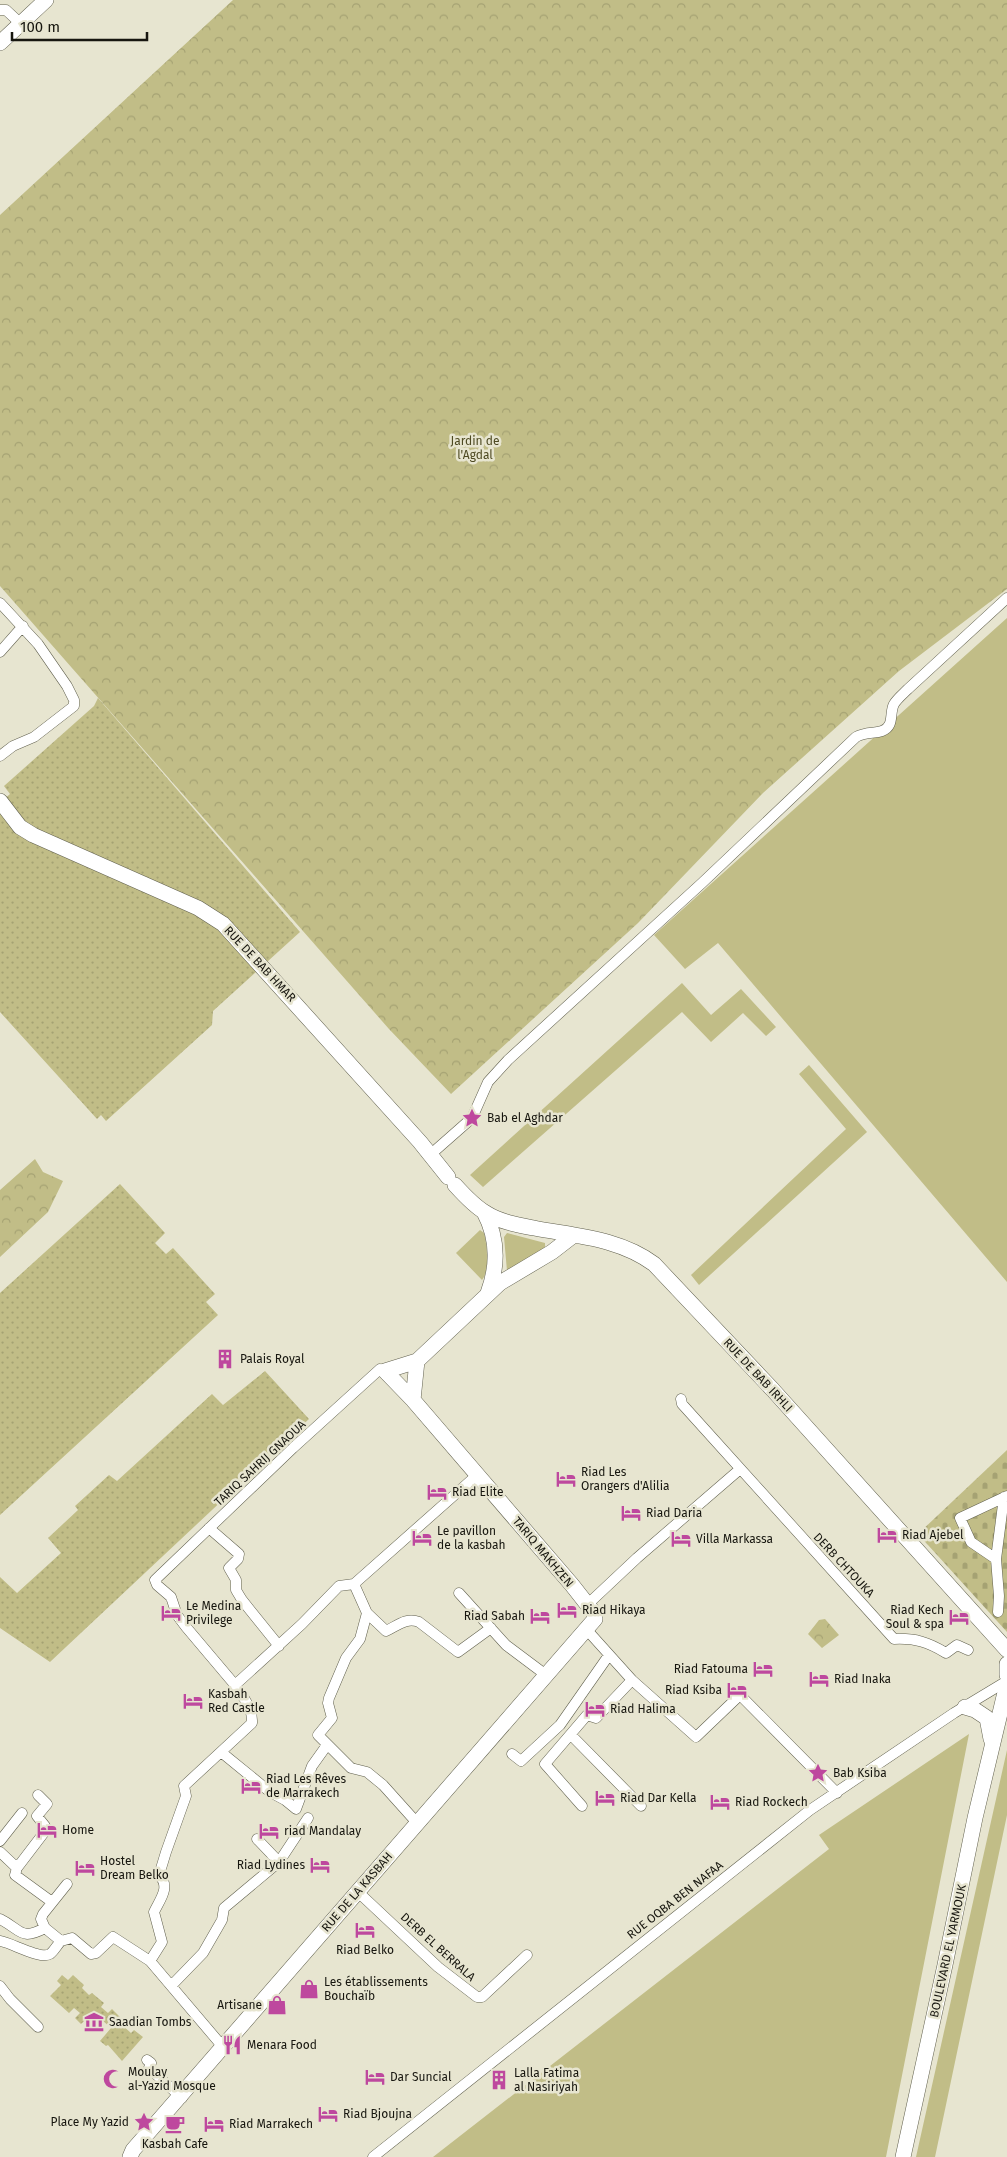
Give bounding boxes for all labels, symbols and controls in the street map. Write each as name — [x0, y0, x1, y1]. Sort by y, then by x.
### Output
scale bar — [12, 10, 148, 42]
text: 100 m — [20, 18, 60, 36]
park label: Jardin de l'Agdal — [451, 434, 499, 462]
street label: RUE DE BAB HMAR — [221, 923, 299, 1005]
place icon: Bab el Aghdar — [461, 1107, 483, 1129]
place label: Bab el Aghdar — [487, 1111, 563, 1125]
street label: RUE DE BAB IRHLI — [720, 1335, 796, 1415]
building icon: Palais Royal — [214, 1348, 236, 1370]
place label: Palais Royal — [240, 1352, 305, 1366]
street label: TARIQ SAHRIJ GNAOUA — [212, 1417, 309, 1509]
place label: Riad Les Orangers d'Alilia — [581, 1465, 670, 1493]
hotel icon: Riad Les Orangers d'Alilia — [555, 1468, 577, 1490]
hotel icon: Riad Elite — [426, 1481, 448, 1503]
place label: Riad Elite — [452, 1485, 503, 1499]
hotel icon: Riad Daria — [620, 1502, 642, 1524]
place label: Riad Daria — [646, 1506, 702, 1520]
street label: TARIQ MAKHZEN — [510, 1514, 576, 1590]
place label: Le pavillon de la kasbah — [437, 1524, 506, 1552]
hotel icon: Riad Ajebel — [876, 1524, 898, 1546]
hotel icon: Le pavillon de la kasbah — [411, 1527, 433, 1549]
hotel icon: Villa Markassa — [670, 1528, 692, 1550]
place label: Riad Ajebel — [902, 1528, 964, 1542]
street label: DERB CHTOUKA — [811, 1530, 877, 1600]
place label: Villa Markassa — [696, 1532, 773, 1546]
place label: Le Medina Privilege — [186, 1599, 241, 1627]
hotel icon: Riad Hikaya — [556, 1599, 578, 1621]
hotel icon: Le Medina Privilege — [160, 1602, 182, 1624]
place label: Riad Hikaya — [582, 1603, 646, 1617]
place label: Riad Kech Soul & spa — [886, 1603, 944, 1631]
hotel icon: Riad Sabah — [529, 1605, 551, 1627]
hotel icon: Riad Kech Soul & spa — [948, 1606, 970, 1628]
place label: Riad Sabah — [464, 1609, 525, 1623]
hotel icon: Riad Fatouma — [752, 1658, 774, 1680]
place label: Riad Fatouma — [674, 1662, 748, 1676]
hotel icon: Riad Inaka — [808, 1668, 830, 1690]
place label: Riad Inaka — [834, 1672, 891, 1686]
hotel icon: Riad Ksiba — [726, 1679, 748, 1701]
place label: Riad Ksiba — [665, 1683, 722, 1697]
place label: Kasbah Red Castle — [208, 1687, 265, 1715]
hotel icon: Kasbah Red Castle — [182, 1690, 204, 1712]
hotel icon: Riad Halima — [584, 1698, 606, 1720]
place label: Riad Halima — [610, 1702, 676, 1716]
place icon: Bab Ksiba — [807, 1762, 829, 1784]
place label: Bab Ksiba — [833, 1766, 887, 1780]
place label: Riad Les Rêves de Marrakech — [266, 1772, 346, 1800]
hotel icon: Riad Les Rêves de Marrakech — [240, 1775, 262, 1797]
hotel icon: Riad Dar Kella — [594, 1787, 616, 1809]
place label: Riad Dar Kella — [620, 1791, 696, 1805]
hotel icon: Riad Rockech — [709, 1791, 731, 1813]
place label: Riad Rockech — [735, 1795, 808, 1809]
hotel icon: Home — [36, 1819, 58, 1841]
hotel icon: riad Mandalay — [258, 1820, 280, 1842]
place label: Home — [62, 1823, 94, 1837]
place label: riad Mandalay — [284, 1824, 361, 1838]
street label: RUE DE LA KASBAH — [319, 1849, 395, 1935]
place label: Hostel Dream Belko — [100, 1854, 169, 1882]
hotel icon: Riad Lydines — [309, 1854, 331, 1876]
hotel icon: Hostel Dream Belko — [74, 1857, 96, 1879]
place label: Riad Lydines — [237, 1858, 305, 1872]
street label: RUE OQBA BEN NAFAA — [624, 1858, 726, 1942]
street label: BOULEVARD EL YARMOUK — [927, 1882, 969, 2019]
street label: DERB EL BERRALA — [398, 1910, 478, 1984]
hotel icon: Riad Belko — [354, 1919, 376, 1941]
place label: Riad Belko — [336, 1943, 394, 1957]
place label: Les établissements Bouchaïb — [324, 1975, 428, 2003]
shop icon: Les établissements Bouchaïb — [298, 1978, 320, 2000]
shop icon: Artisane — [266, 1994, 288, 2016]
place label: Artisane — [217, 1998, 262, 2012]
museum icon: Saadian Tombs — [83, 2011, 105, 2033]
place label: Saadian Tombs — [109, 2015, 192, 2029]
restaurant icon: Menara Food — [221, 2034, 243, 2056]
place label: Menara Food — [247, 2038, 317, 2052]
place label: Moulay al-Yazid Mosque — [128, 2065, 216, 2093]
hotel icon: Dar Suncial — [364, 2066, 386, 2088]
place label: Lalla Fatima al Nasiriyah — [514, 2066, 579, 2094]
mosque icon: Moulay al-Yazid Mosque — [102, 2068, 124, 2090]
building icon: Lalla Fatima al Nasiriyah — [488, 2069, 510, 2091]
place label: Dar Suncial — [390, 2070, 452, 2084]
hotel icon: Riad Bjoujna — [317, 2103, 339, 2125]
place label: Riad Bjoujna — [343, 2107, 412, 2121]
place icon: Place My Yazid — [133, 2111, 155, 2133]
cafe icon: Kasbah Cafe — [164, 2113, 186, 2135]
hotel icon: Riad Marrakech — [203, 2113, 225, 2135]
place label: Place My Yazid — [51, 2115, 129, 2129]
place label: Riad Marrakech — [229, 2117, 313, 2131]
place label: Kasbah Cafe — [142, 2137, 208, 2151]

